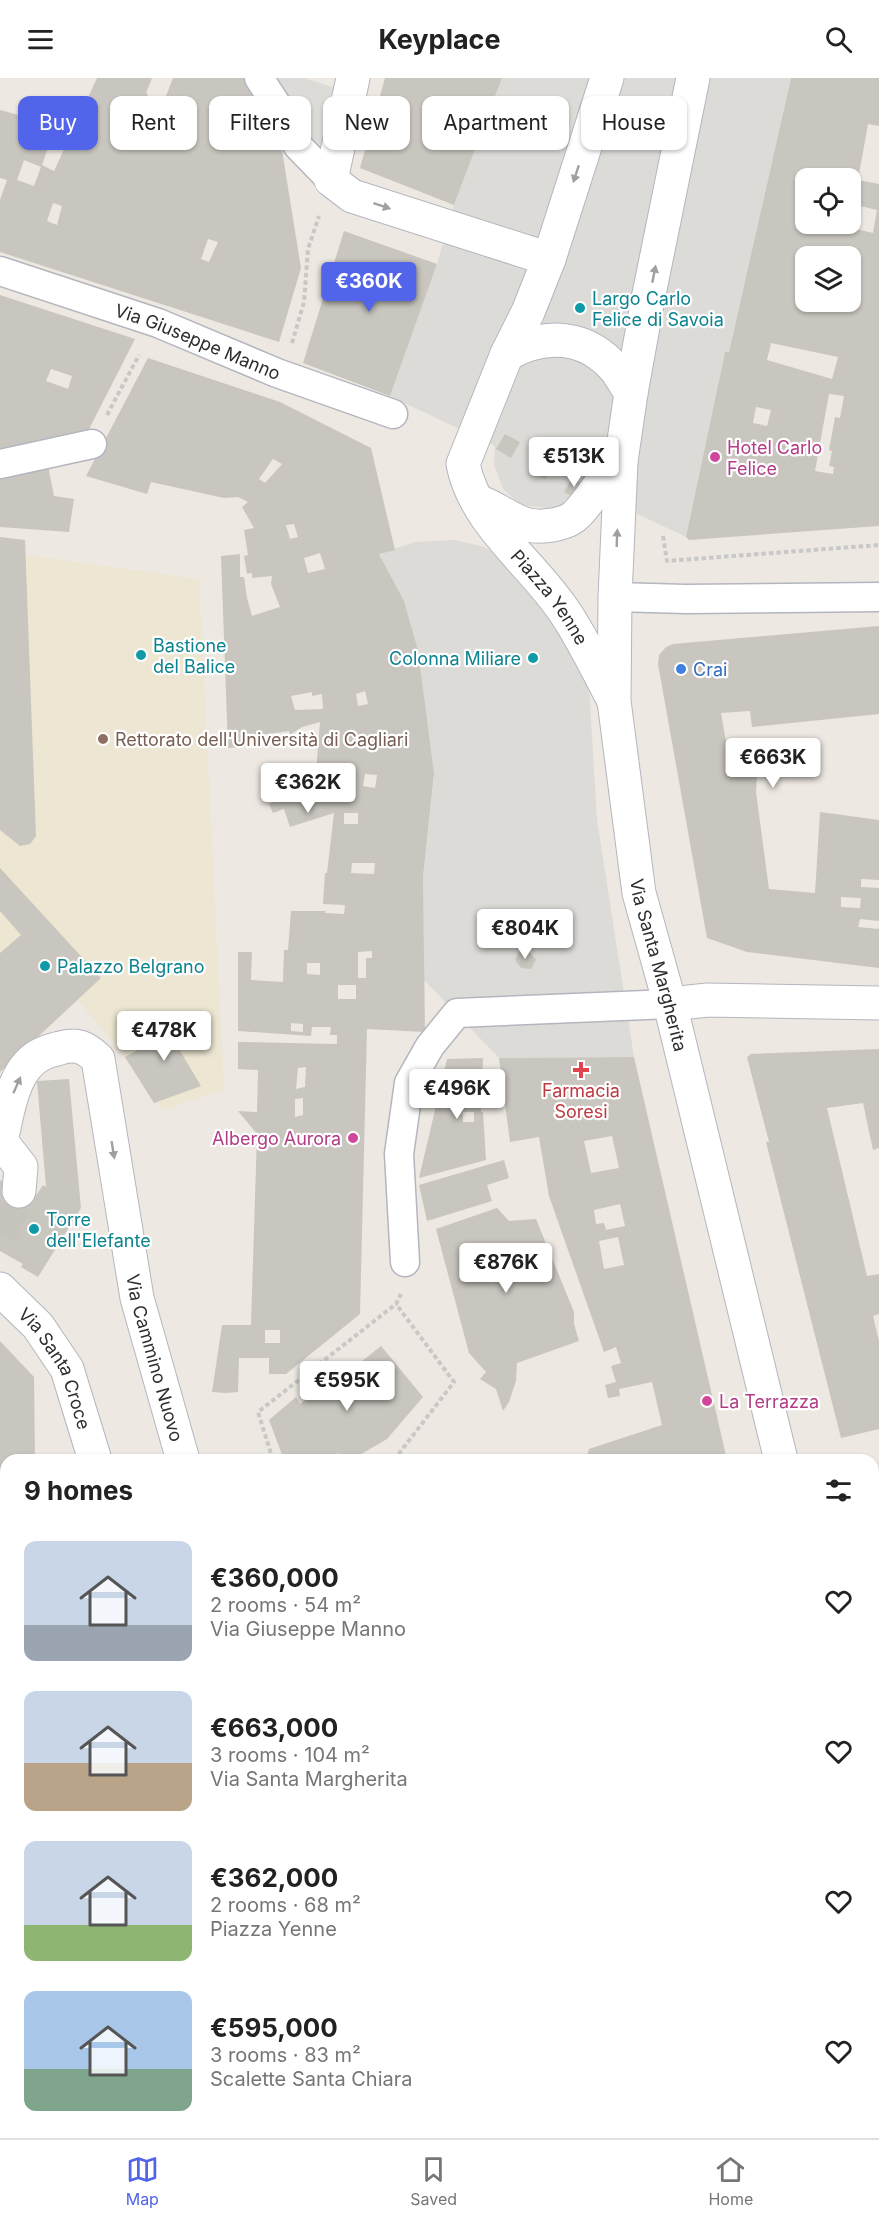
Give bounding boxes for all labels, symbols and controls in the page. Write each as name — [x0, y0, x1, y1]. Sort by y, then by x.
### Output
icon: menu — [24, 23, 57, 56]
text: Keyplace — [378, 23, 501, 56]
icon: search — [822, 23, 855, 56]
chip: Buy — [18, 96, 98, 150]
chip: Rent — [110, 96, 197, 150]
chip: Filters — [209, 96, 311, 150]
chip: New — [323, 96, 410, 150]
chip: Apartment — [422, 96, 569, 150]
chip: House — [581, 96, 687, 150]
one-way arrow — [571, 165, 580, 183]
map controls — [795, 168, 861, 312]
button: locate — [795, 168, 861, 234]
one-way arrow — [373, 201, 391, 211]
button: layers — [795, 246, 861, 312]
pin: €360K — [327, 262, 411, 313]
one-way arrow — [649, 265, 659, 283]
text: €360K — [335, 269, 403, 293]
place label: Largo Carlo Felice di Savoia — [592, 288, 724, 330]
street label: Via Giuseppe Manno — [112, 299, 284, 384]
marker: Largo Carlo Felice di Savoia — [573, 301, 587, 315]
pin: €513K — [532, 437, 616, 488]
place label: Hotel Carlo Felice — [727, 437, 822, 479]
text: €513K — [543, 444, 605, 468]
marker: Hotel Carlo Felice — [708, 450, 722, 464]
one-way arrow — [613, 529, 622, 548]
street label: Piazza Yenne — [507, 545, 593, 648]
place label: Bastione del Balice — [153, 635, 235, 677]
marker: Bastione del Balice — [134, 648, 148, 662]
place label: Colonna Miliare — [389, 648, 521, 669]
marker: Colonna Miliare — [526, 651, 540, 665]
place label: Crai — [693, 659, 727, 680]
marker: Crai — [674, 662, 688, 676]
place label: Rettorato dell'Università di Cagliari — [115, 729, 408, 750]
marker: Rettorato dell'Università di Cagliari — [96, 732, 110, 746]
pin: €663K — [731, 738, 815, 789]
text: €663K — [740, 745, 806, 769]
pin: €362K — [266, 763, 350, 814]
text: €362K — [275, 770, 341, 794]
street label: Via Santa Margherita — [627, 877, 692, 1053]
pin: €804K — [483, 909, 567, 960]
text: €804K — [491, 916, 559, 940]
place label: Palazzo Belgrano — [57, 956, 205, 977]
marker: Palazzo Belgrano — [38, 959, 52, 973]
pin: €478K — [122, 1011, 206, 1062]
text: €478K — [131, 1018, 197, 1042]
marker: Farmacia Soresi — [574, 1063, 588, 1077]
pin: €496K — [415, 1069, 499, 1120]
one-way arrow — [13, 1076, 22, 1093]
text: €496K — [423, 1076, 491, 1100]
place label: Farmacia Soresi — [542, 1080, 620, 1122]
place label: Albergo Aurora — [212, 1128, 341, 1149]
marker: Albergo Aurora — [346, 1131, 360, 1145]
one-way arrow — [108, 1141, 117, 1160]
place label: Torre dell'Elefante — [46, 1209, 151, 1251]
marker: Torre dell'Elefante — [27, 1222, 41, 1236]
pin: €876K — [464, 1243, 548, 1294]
text: €876K — [473, 1250, 539, 1274]
street label: Via Cammino Nuovo — [123, 1272, 188, 1444]
street label: Via Santa Croce — [15, 1303, 95, 1432]
pin: €595K — [305, 1361, 389, 1412]
text: €595K — [314, 1368, 380, 1392]
place label: La Terrazza — [719, 1391, 819, 1412]
marker: La Terrazza — [700, 1394, 714, 1408]
icon: filters — [822, 1474, 855, 1507]
text: 9 homes — [24, 1475, 133, 1506]
text: €360,000 — [210, 1562, 339, 1593]
icon: home — [72, 1565, 144, 1637]
icon: heart — [822, 1585, 855, 1618]
text: 2 rooms · 54 m² — [210, 1593, 361, 1617]
text: Via Giuseppe Manno — [210, 1617, 406, 1641]
text: €663,000 — [210, 1712, 338, 1743]
icon: home — [72, 1715, 144, 1787]
icon: heart — [822, 1735, 855, 1768]
text: 3 rooms · 104 m² — [210, 1743, 370, 1767]
text: Via Santa Margherita — [210, 1767, 408, 1791]
text: €362,000 — [210, 1862, 338, 1893]
icon: home — [72, 1865, 144, 1937]
icon: heart — [822, 1885, 855, 1918]
text: 2 rooms · 68 m² — [210, 1893, 361, 1917]
text: Piazza Yenne — [210, 1917, 337, 1941]
text: €595,000 — [210, 2012, 338, 2043]
icon: home — [72, 2015, 144, 2087]
icon: heart — [822, 2035, 855, 2068]
text: 3 rooms · 83 m² — [210, 2043, 361, 2067]
text: Scalette Santa Chiara — [210, 2067, 413, 2091]
tab: Map — [126, 2153, 159, 2209]
tab: Saved — [410, 2153, 457, 2209]
tab: Home — [708, 2153, 753, 2209]

